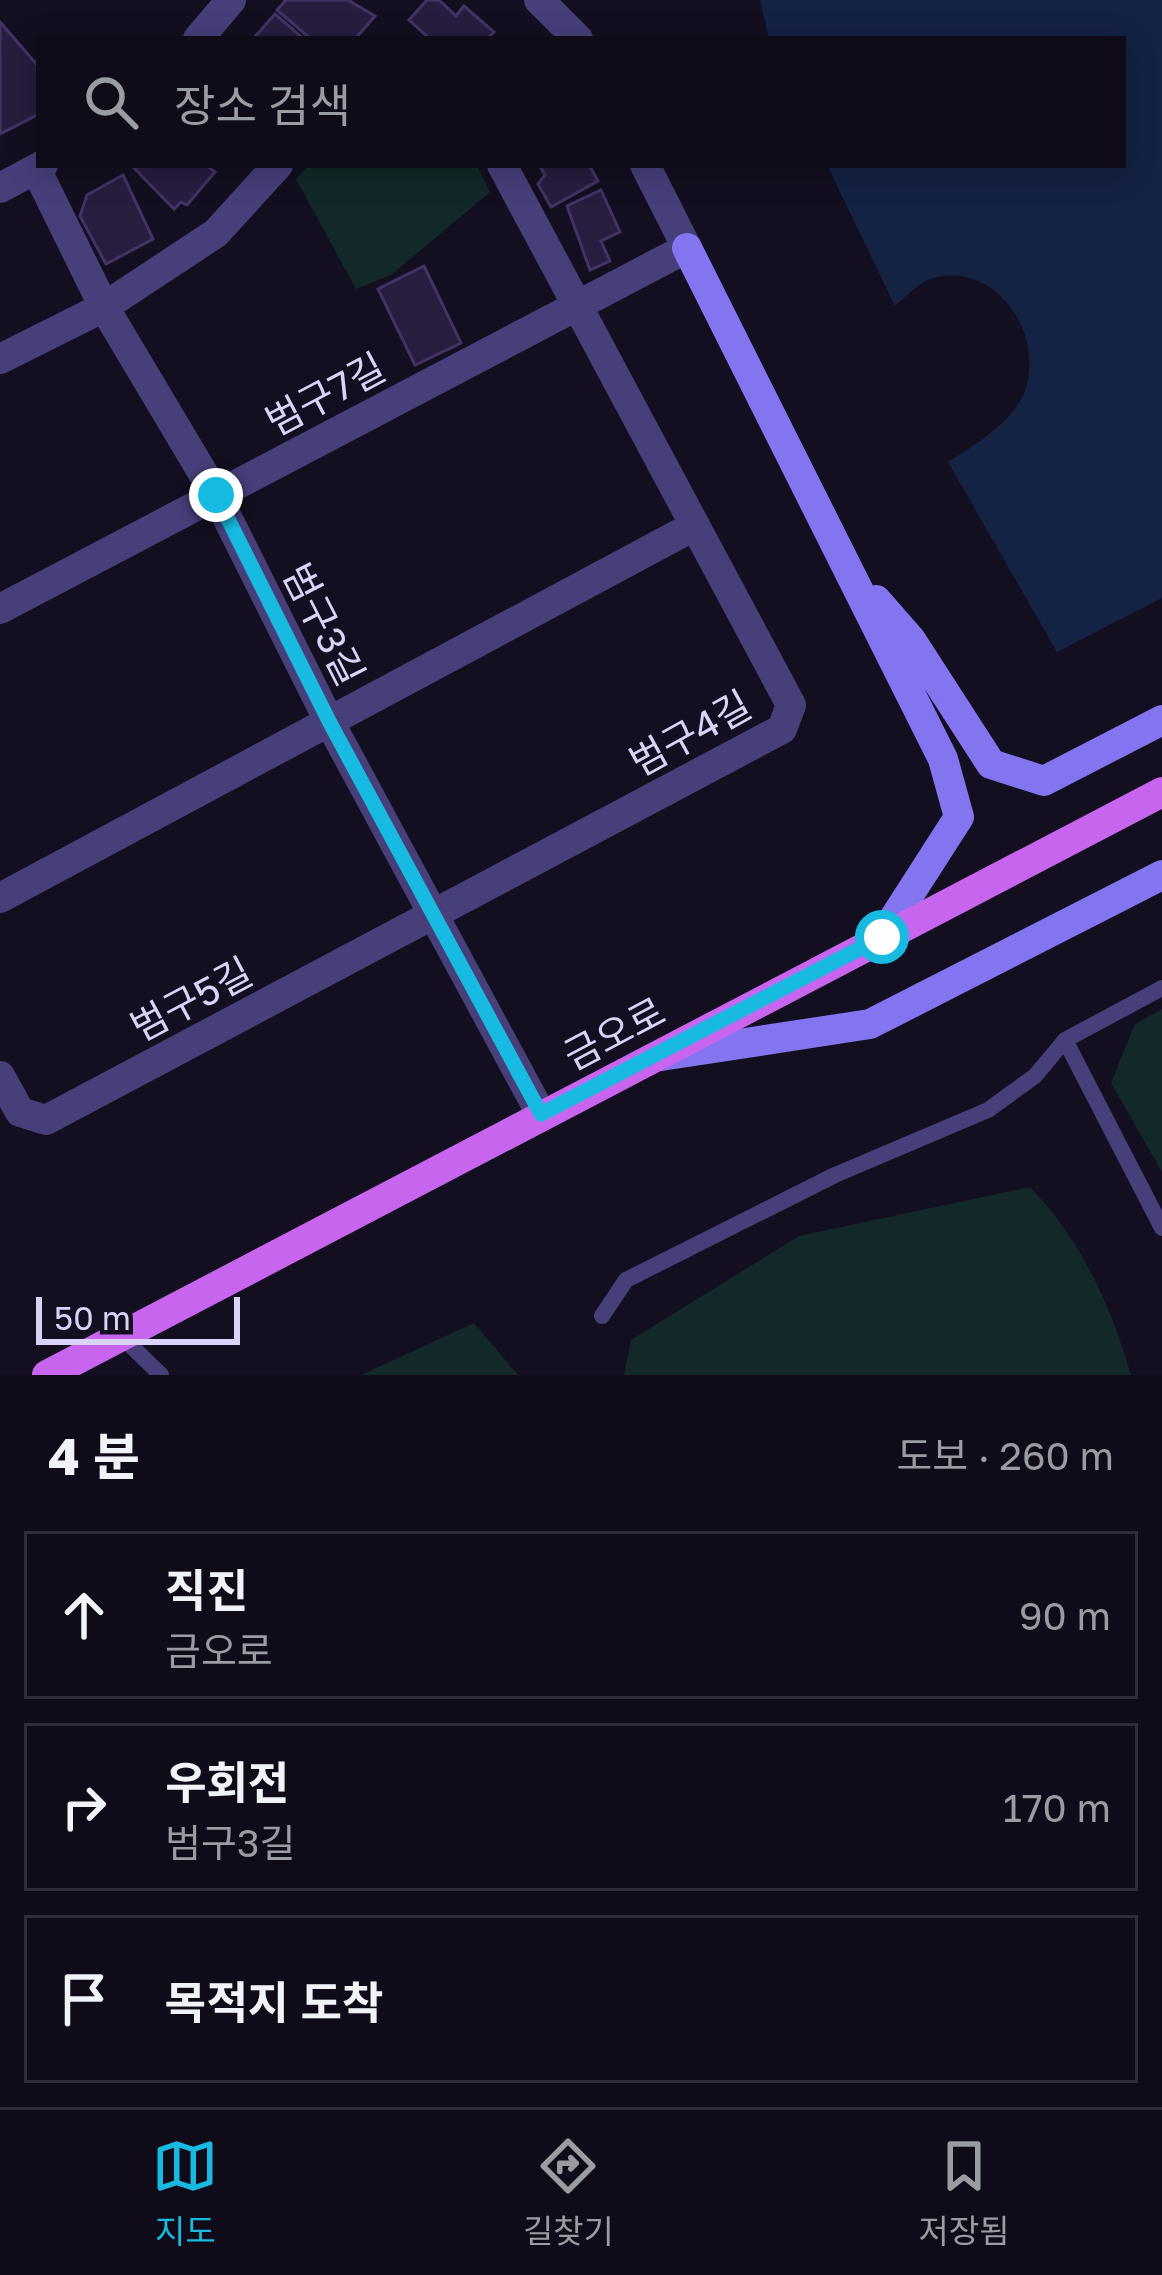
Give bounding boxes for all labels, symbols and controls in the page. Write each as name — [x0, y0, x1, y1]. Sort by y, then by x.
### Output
search box — [36, 36, 1126, 168]
icon: search — [78, 69, 144, 135]
text: 장소 검색 — [174, 78, 351, 132]
street label: 범구7길 — [257, 343, 393, 445]
route end — [189, 468, 243, 522]
street label: 범구3길 — [273, 555, 375, 693]
street label: 범구4길 — [621, 681, 759, 785]
route start — [855, 910, 909, 964]
street label: 범구5길 — [122, 948, 260, 1050]
street label: 금오로 — [555, 987, 673, 1079]
scale bar — [36, 1291, 240, 1344]
text: 50 m — [54, 1298, 131, 1337]
text: 4 분 — [48, 1425, 140, 1486]
text: 도보 · 260 m — [896, 1432, 1114, 1479]
text: 직진 — [165, 1563, 248, 1617]
icon: ahead — [51, 1582, 117, 1648]
text: 90 m — [1019, 1592, 1111, 1639]
text: 금오로 — [165, 1627, 273, 1674]
text: 우회전 — [165, 1755, 289, 1809]
icon: right — [51, 1774, 117, 1840]
text: 170 m — [1003, 1784, 1111, 1831]
text: 범구3길 — [165, 1819, 295, 1866]
icon: arrive — [51, 1966, 117, 2032]
text: 목적지 도착 — [165, 1975, 383, 2029]
tab: 지도 — [152, 2133, 218, 2253]
tab: 길찾기 — [523, 2133, 614, 2253]
tab: 저장됨 — [919, 2133, 1010, 2253]

